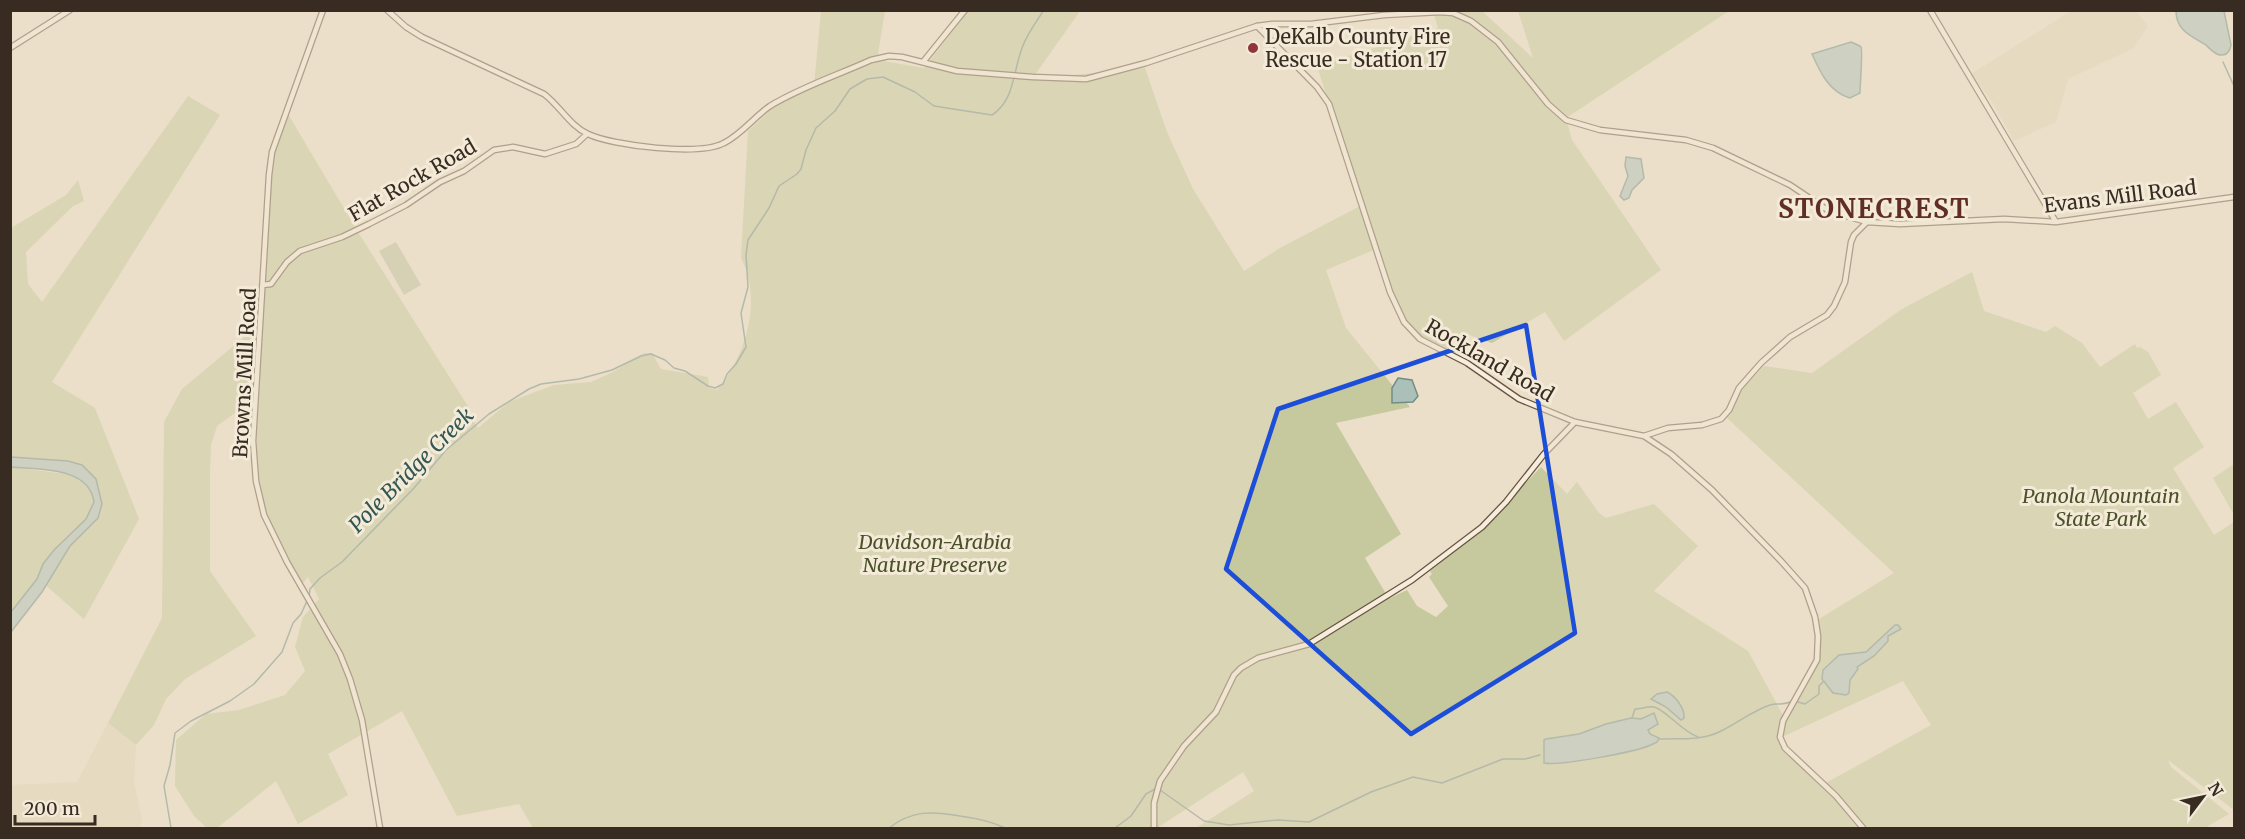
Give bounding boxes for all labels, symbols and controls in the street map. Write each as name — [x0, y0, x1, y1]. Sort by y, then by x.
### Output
place label: DeKalb County Fire Rescue - Station 17 — [1265, 24, 1450, 72]
marker: DeKalb County Fire Rescue - Station 17 — [1246, 41, 1260, 55]
street label: Flat Rock Road — [344, 133, 480, 227]
street label: Evans Mill Road — [2042, 174, 2198, 218]
district label: STONECREST — [1778, 192, 1970, 225]
street label: Browns Mill Road — [227, 287, 261, 459]
street label: Rockland Road — [1421, 313, 1559, 407]
water label: Pole Bridge Creek — [343, 402, 479, 538]
park label: Panola Mountain State Park — [2022, 483, 2180, 531]
park label: Davidson-Arabia Nature Preserve — [858, 529, 1011, 577]
north arrow — [2173, 767, 2233, 827]
text: N — [2204, 778, 2228, 800]
scale bar — [15, 788, 94, 826]
text: 200 m — [24, 797, 80, 820]

